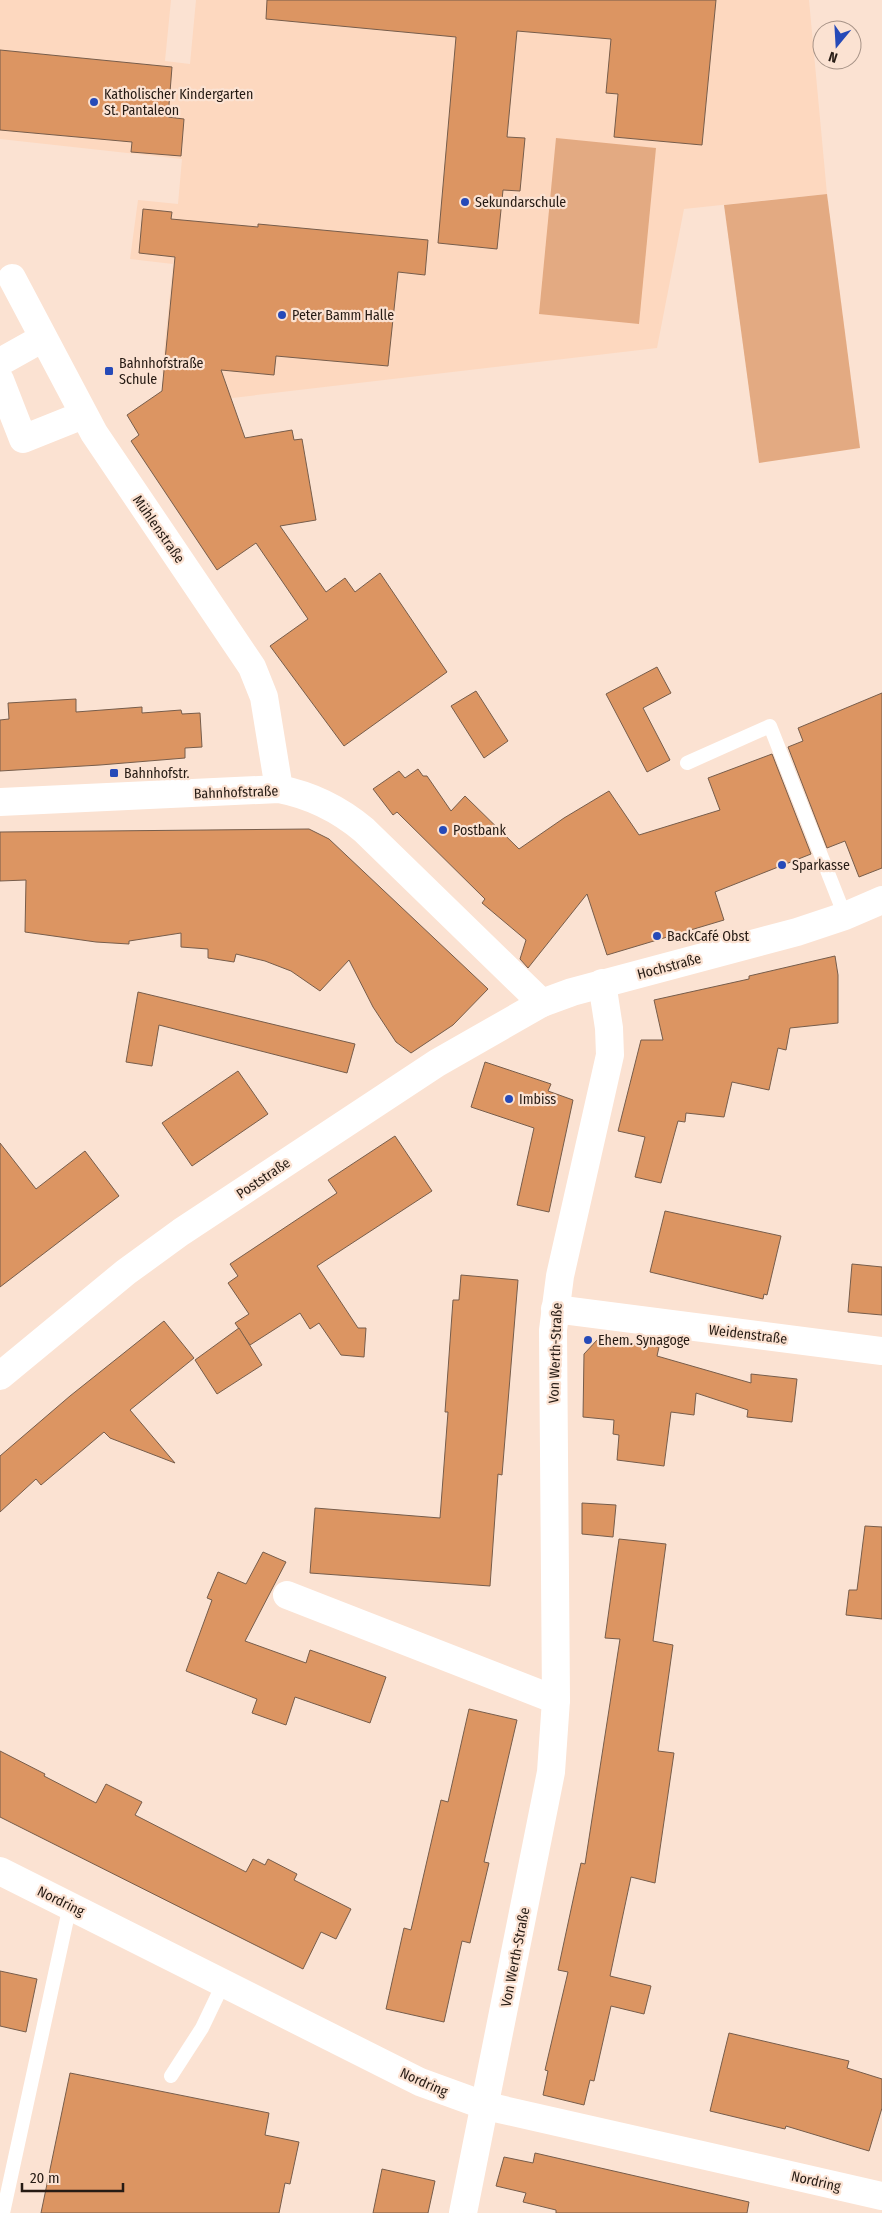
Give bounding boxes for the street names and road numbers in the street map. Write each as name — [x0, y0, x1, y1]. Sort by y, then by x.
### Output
street label: Mühlenstraße — [129, 492, 188, 567]
street label: Bahnhofstraße — [193, 783, 279, 802]
street label: Hochstraße — [635, 950, 703, 983]
street label: Poststraße — [233, 1154, 293, 1203]
street label: Von Werth-Straße — [545, 1302, 566, 1404]
street label: Weidenstraße — [708, 1321, 788, 1348]
street label: Nordring — [34, 1883, 87, 1920]
street label: Von Werth-Straße — [498, 1906, 533, 2008]
street label: Nordring — [397, 2064, 451, 2101]
street label: Nordring — [790, 2168, 843, 2196]

